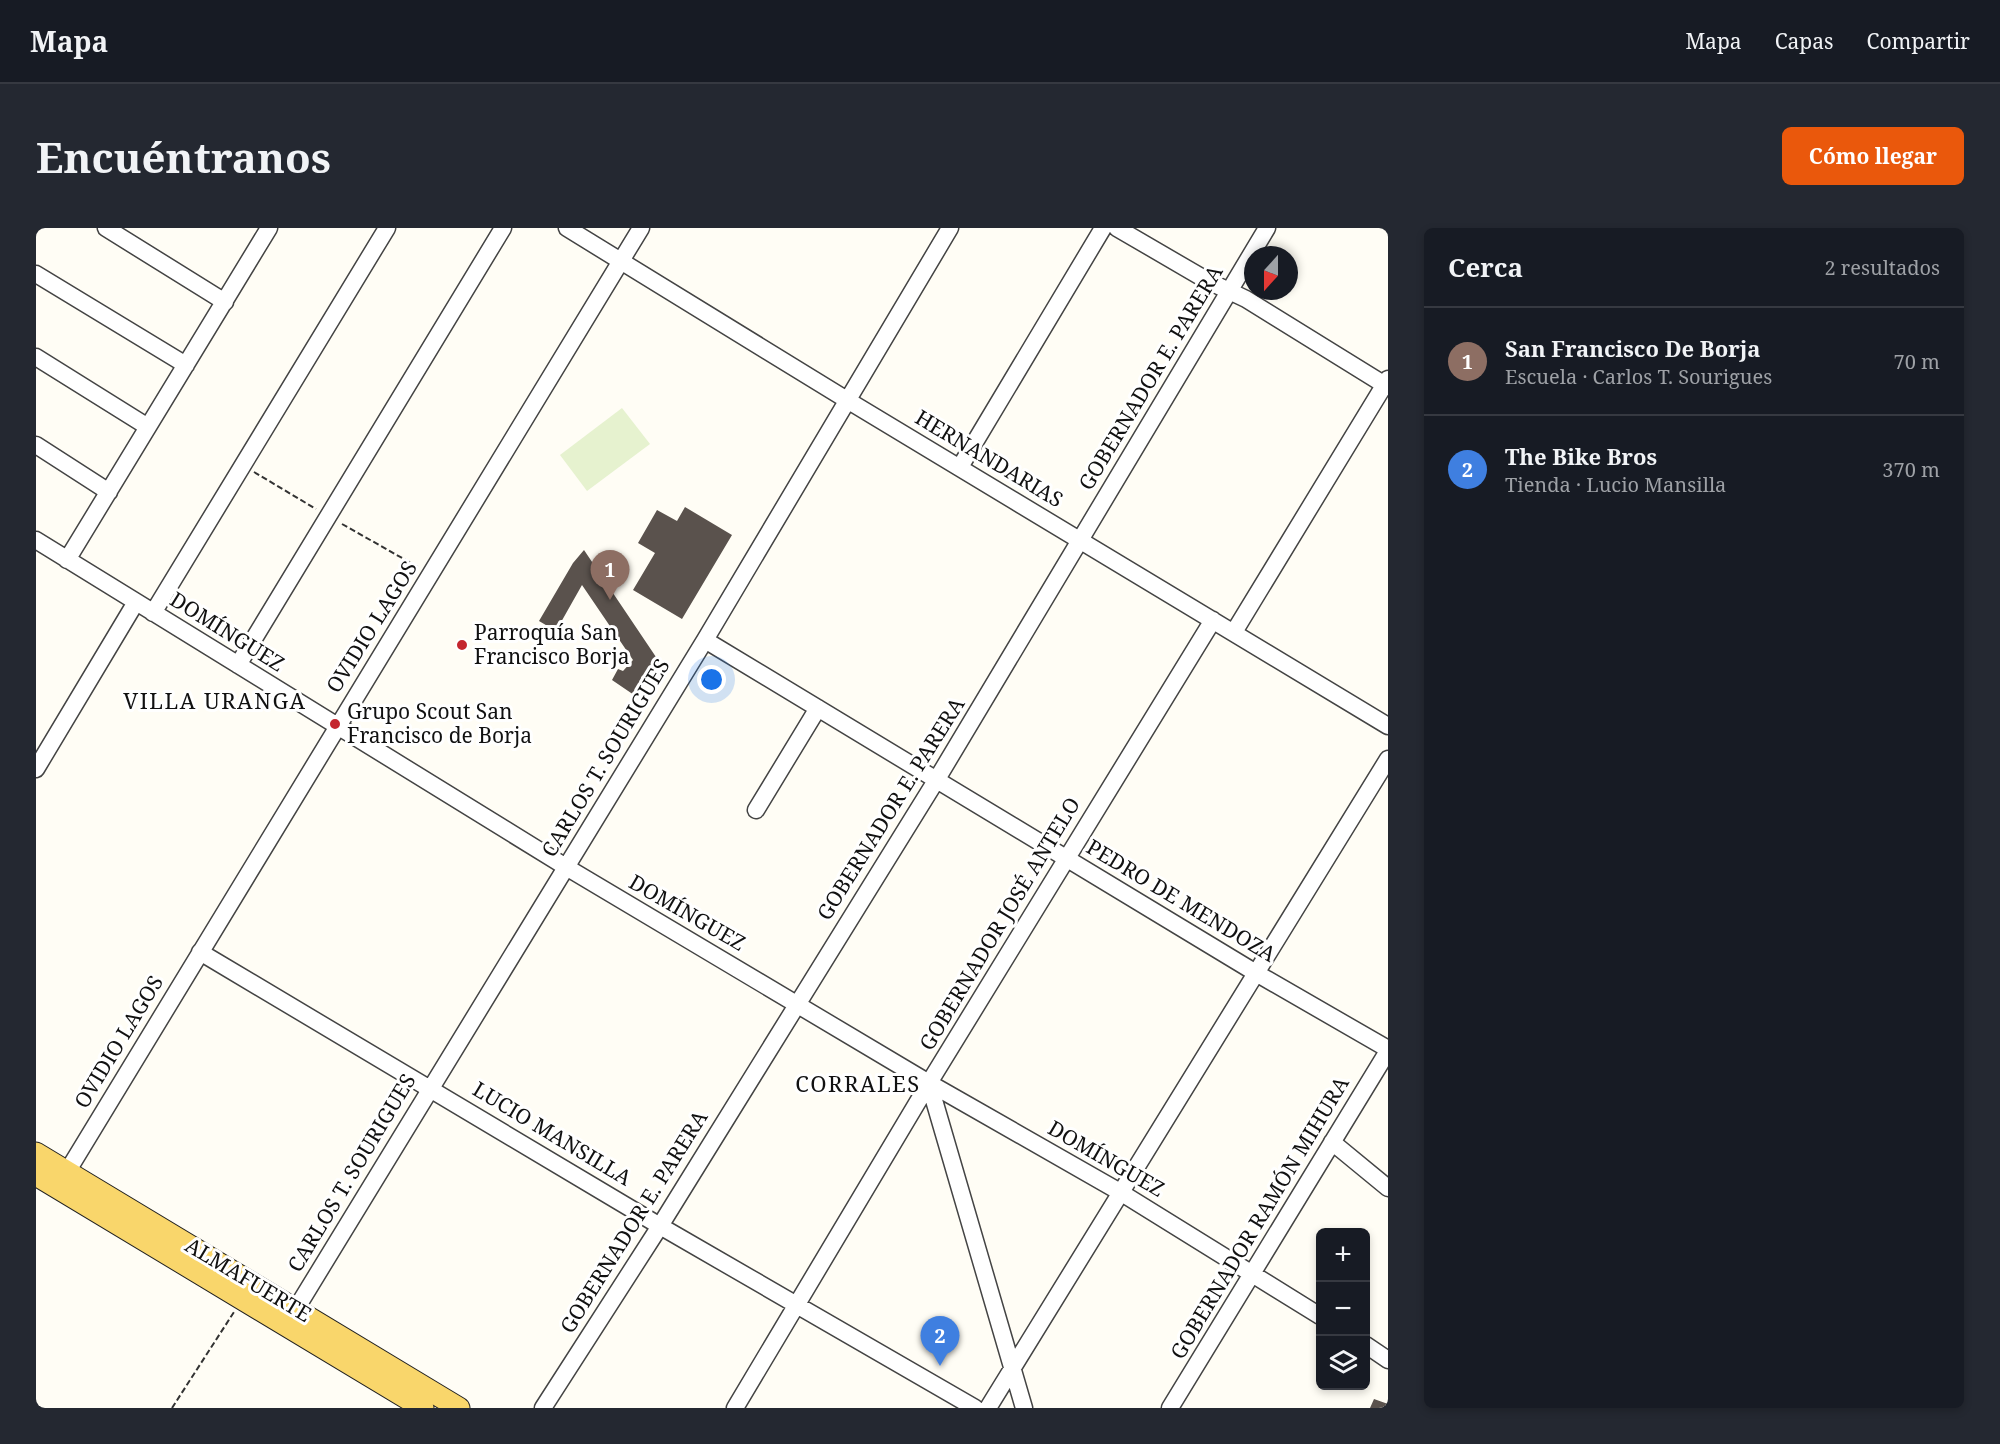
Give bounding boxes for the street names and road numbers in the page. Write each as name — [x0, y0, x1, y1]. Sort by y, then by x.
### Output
street label: GOBERNADOR E. PARERA — [1072, 260, 1229, 495]
street label: HERNANDARIAS — [910, 403, 1069, 513]
street label: OVIDIO LAGOS — [319, 555, 423, 698]
street label: DOMÍNGUEZ — [165, 585, 290, 677]
street label: CARLOS T. SOURIGUES — [535, 653, 676, 862]
street label: GOBERNADOR E. PARERA — [810, 692, 970, 925]
street label: GOBERNADOR JOSÉ ANTELO — [912, 792, 1086, 1055]
street label: PEDRO DE MENDOZA — [1082, 832, 1282, 968]
street label: DOMÍNGUEZ — [624, 868, 751, 957]
street label: OVIDIO LAGOS — [67, 970, 169, 1113]
street label: CARLOS T. SOURIGUES — [281, 1068, 422, 1277]
street label: GOBERNADOR RAMÓN MIHURA — [1163, 1071, 1355, 1364]
street label: LUCIO MANSILLA — [468, 1075, 637, 1192]
street label: GOBERNADOR E. PARERA — [553, 1105, 713, 1338]
street label: DOMÍNGUEZ — [1043, 1114, 1170, 1203]
street label: ALMAFUERTE — [180, 1231, 317, 1328]

